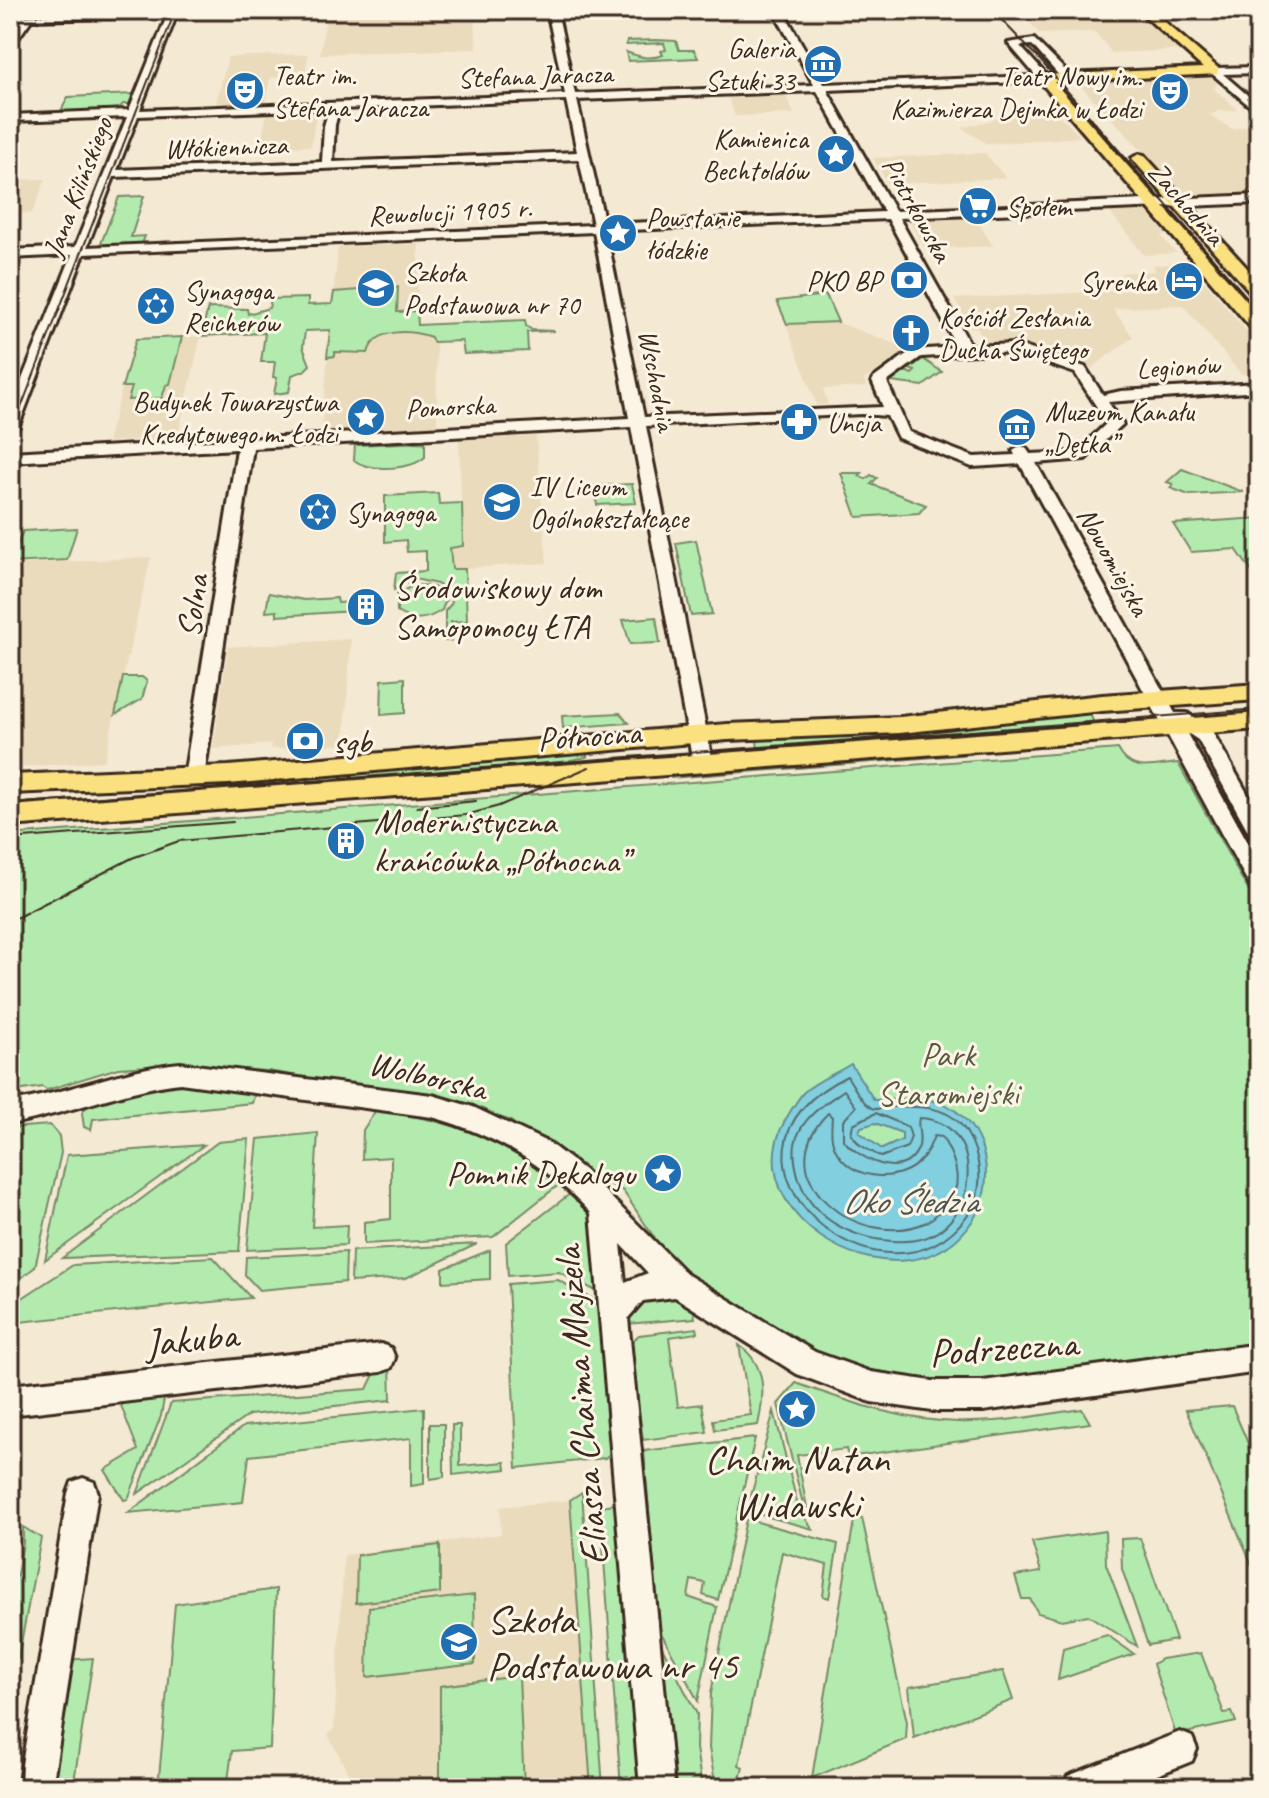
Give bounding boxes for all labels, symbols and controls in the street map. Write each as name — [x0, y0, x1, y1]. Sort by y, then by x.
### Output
place label: Galeria Sztuki 33 — [705, 31, 797, 98]
museum icon: Galeria Sztuki 33 — [802, 43, 844, 85]
street label: Stefana Jaracza — [457, 55, 615, 96]
place label: Teatr im. Stefana Jaracza — [273, 58, 430, 125]
place label: Teatr Nowy im. Kazimierza Dejmka w Łodzi — [890, 59, 1146, 126]
theatre icon: Teatr im. Stefana Jaracza — [224, 70, 266, 112]
theatre icon: Teatr Nowy im. Kazimierza Dejmka w Łodzi — [1149, 71, 1191, 113]
street label: Jana Kilińskiego — [34, 110, 121, 264]
place label: Kamienica Bechtoldów — [702, 121, 811, 188]
street label: Włókiennicza — [164, 127, 290, 166]
place icon: Kamienica Bechtoldów — [815, 133, 857, 175]
street label: Piotrkowska — [875, 151, 961, 269]
street label: Zachodnia — [1141, 154, 1234, 254]
supermarket icon: Społem — [957, 185, 999, 227]
place label: Społem — [1006, 189, 1073, 224]
street label: Rewolucji 1905 r. — [367, 190, 533, 233]
place label: Powstanie łódzkie — [646, 200, 741, 267]
place icon: Powstanie łódzkie — [597, 212, 639, 254]
place label: Szkoła Podstawowa nr 70 — [404, 255, 582, 322]
bank icon: PKO BP — [888, 259, 930, 301]
hotel icon: Syrenka — [1163, 260, 1205, 302]
place label: PKO BP — [806, 263, 885, 298]
place label: Syrenka — [1080, 264, 1158, 299]
school or university icon: Szkoła Podstawowa nr 70 — [355, 267, 397, 309]
place label: Synagoga Reicherów — [184, 273, 282, 340]
synagogue icon: Synagoga Reicherów — [135, 285, 177, 327]
place label: Kościół Zesłania Ducha Świętego — [939, 300, 1092, 367]
church icon: Kościół Zesłania Ducha Świętego — [890, 312, 932, 354]
street label: Wschodnia — [631, 326, 685, 436]
street label: Legionów — [1136, 347, 1223, 386]
place label: Budynek Towarzystwa Kredytowego m. Łodzi — [133, 384, 342, 451]
street label: Pomorska — [405, 387, 498, 426]
place label: Muzeum Kanału „Dętka” — [1045, 394, 1195, 461]
place icon: Budynek Towarzystwa Kredytowego m. Łodzi — [345, 396, 387, 438]
pharmacy icon: Uncja — [778, 401, 820, 443]
place label: Uncja — [827, 405, 883, 440]
museum icon: Muzeum Kanału „Dętka” — [996, 406, 1038, 448]
place label: IV Liceum Ogólnokształcące — [530, 469, 690, 536]
school or university icon: IV Liceum Ogólnokształcące — [481, 481, 523, 523]
synagogue icon: Synagoga — [297, 491, 339, 533]
place label: Synagoga — [346, 495, 437, 530]
street label: Nowomiejska — [1069, 501, 1159, 623]
place label: Środowiskowy dom Samopomocy ŁTA — [394, 566, 603, 648]
street label: Solna — [167, 570, 218, 640]
building icon: Środowiskowy dom Samopomocy ŁTA — [345, 586, 387, 628]
street label: Północna — [536, 710, 645, 761]
bank icon: sgb — [284, 720, 326, 762]
place label: sgb — [333, 720, 374, 763]
place label: Modernistyczna krańcówka „Północna” — [374, 800, 636, 882]
building icon: Modernistyczna krańcówka „Północna” — [325, 820, 367, 862]
park label: Park Staromiejski — [877, 1033, 1022, 1115]
street label: Wolborska — [365, 1041, 494, 1111]
place label: Pomnik Dekalogu — [447, 1152, 637, 1195]
place icon: Pomnik Dekalogu — [642, 1152, 684, 1194]
water label: Oko Śledzia — [842, 1178, 982, 1224]
street label: Eliasza Chaima Majzela — [542, 1241, 620, 1567]
street label: Jakuba — [140, 1309, 243, 1369]
street label: Podrzeczna — [927, 1318, 1082, 1378]
place icon: Chaim Natan Widawski — [776, 1388, 818, 1430]
place label: Chaim Natan Widawski — [705, 1434, 890, 1530]
place label: Szkoła Podstawowa nr 45 — [487, 1595, 740, 1691]
school or university icon: Szkoła Podstawowa nr 45 — [438, 1621, 480, 1663]

